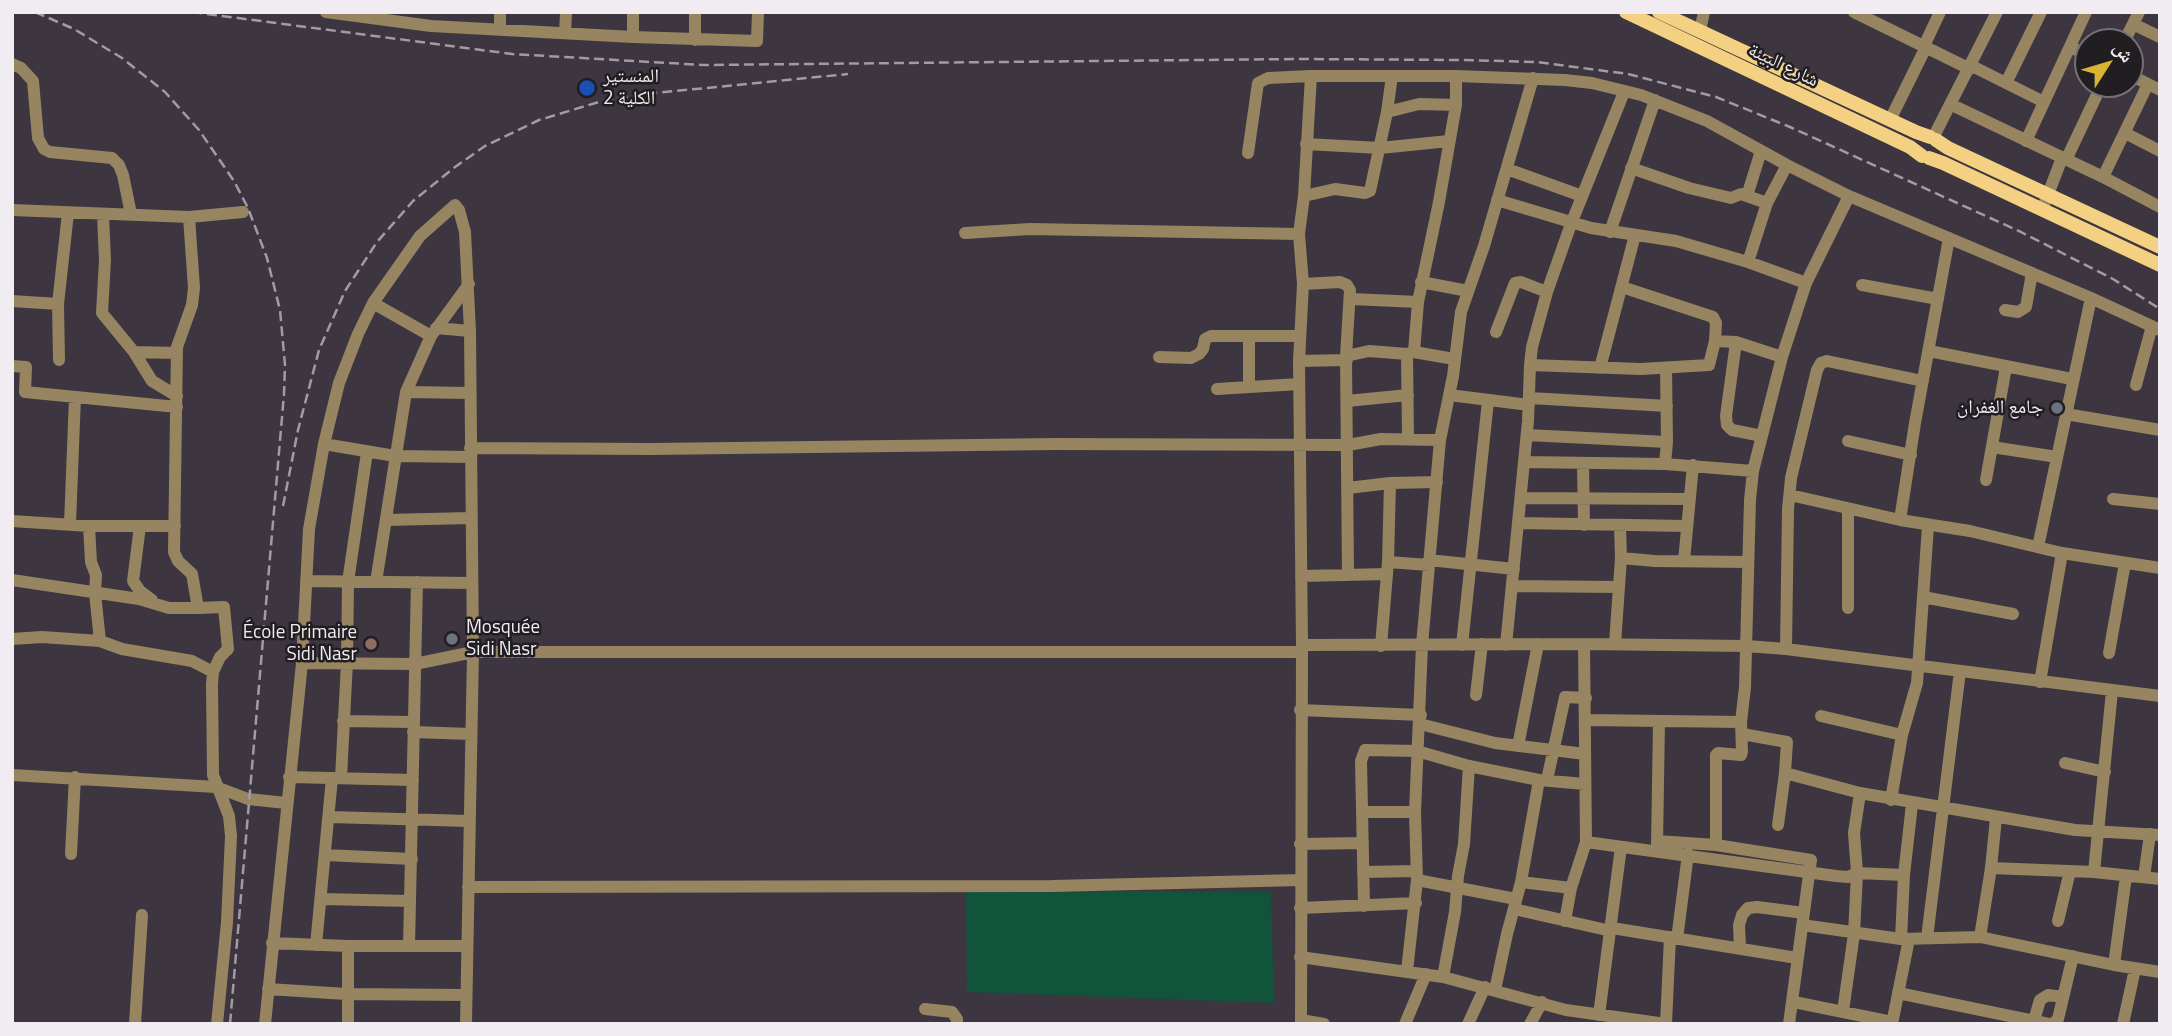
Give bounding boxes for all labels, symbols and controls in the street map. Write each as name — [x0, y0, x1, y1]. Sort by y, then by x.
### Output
north arrow — [2074, 28, 2144, 98]
text: ش — [2107, 34, 2142, 68]
street label: شارع البيئة — [1744, 39, 1822, 93]
place label: المنستير الكلية 2 — [603, 66, 659, 110]
marker: المنستير الكلية 2 — [577, 78, 597, 98]
place label: جامع الغفران — [1957, 397, 2043, 419]
marker: جامع الغفران — [2049, 400, 2065, 416]
place label: Mosquée Sidi Nasr — [466, 617, 540, 661]
place label: École Primaire Sidi Nasr — [243, 622, 357, 666]
marker: Mosquée Sidi Nasr — [444, 631, 460, 647]
marker: École Primaire Sidi Nasr — [363, 636, 379, 652]

